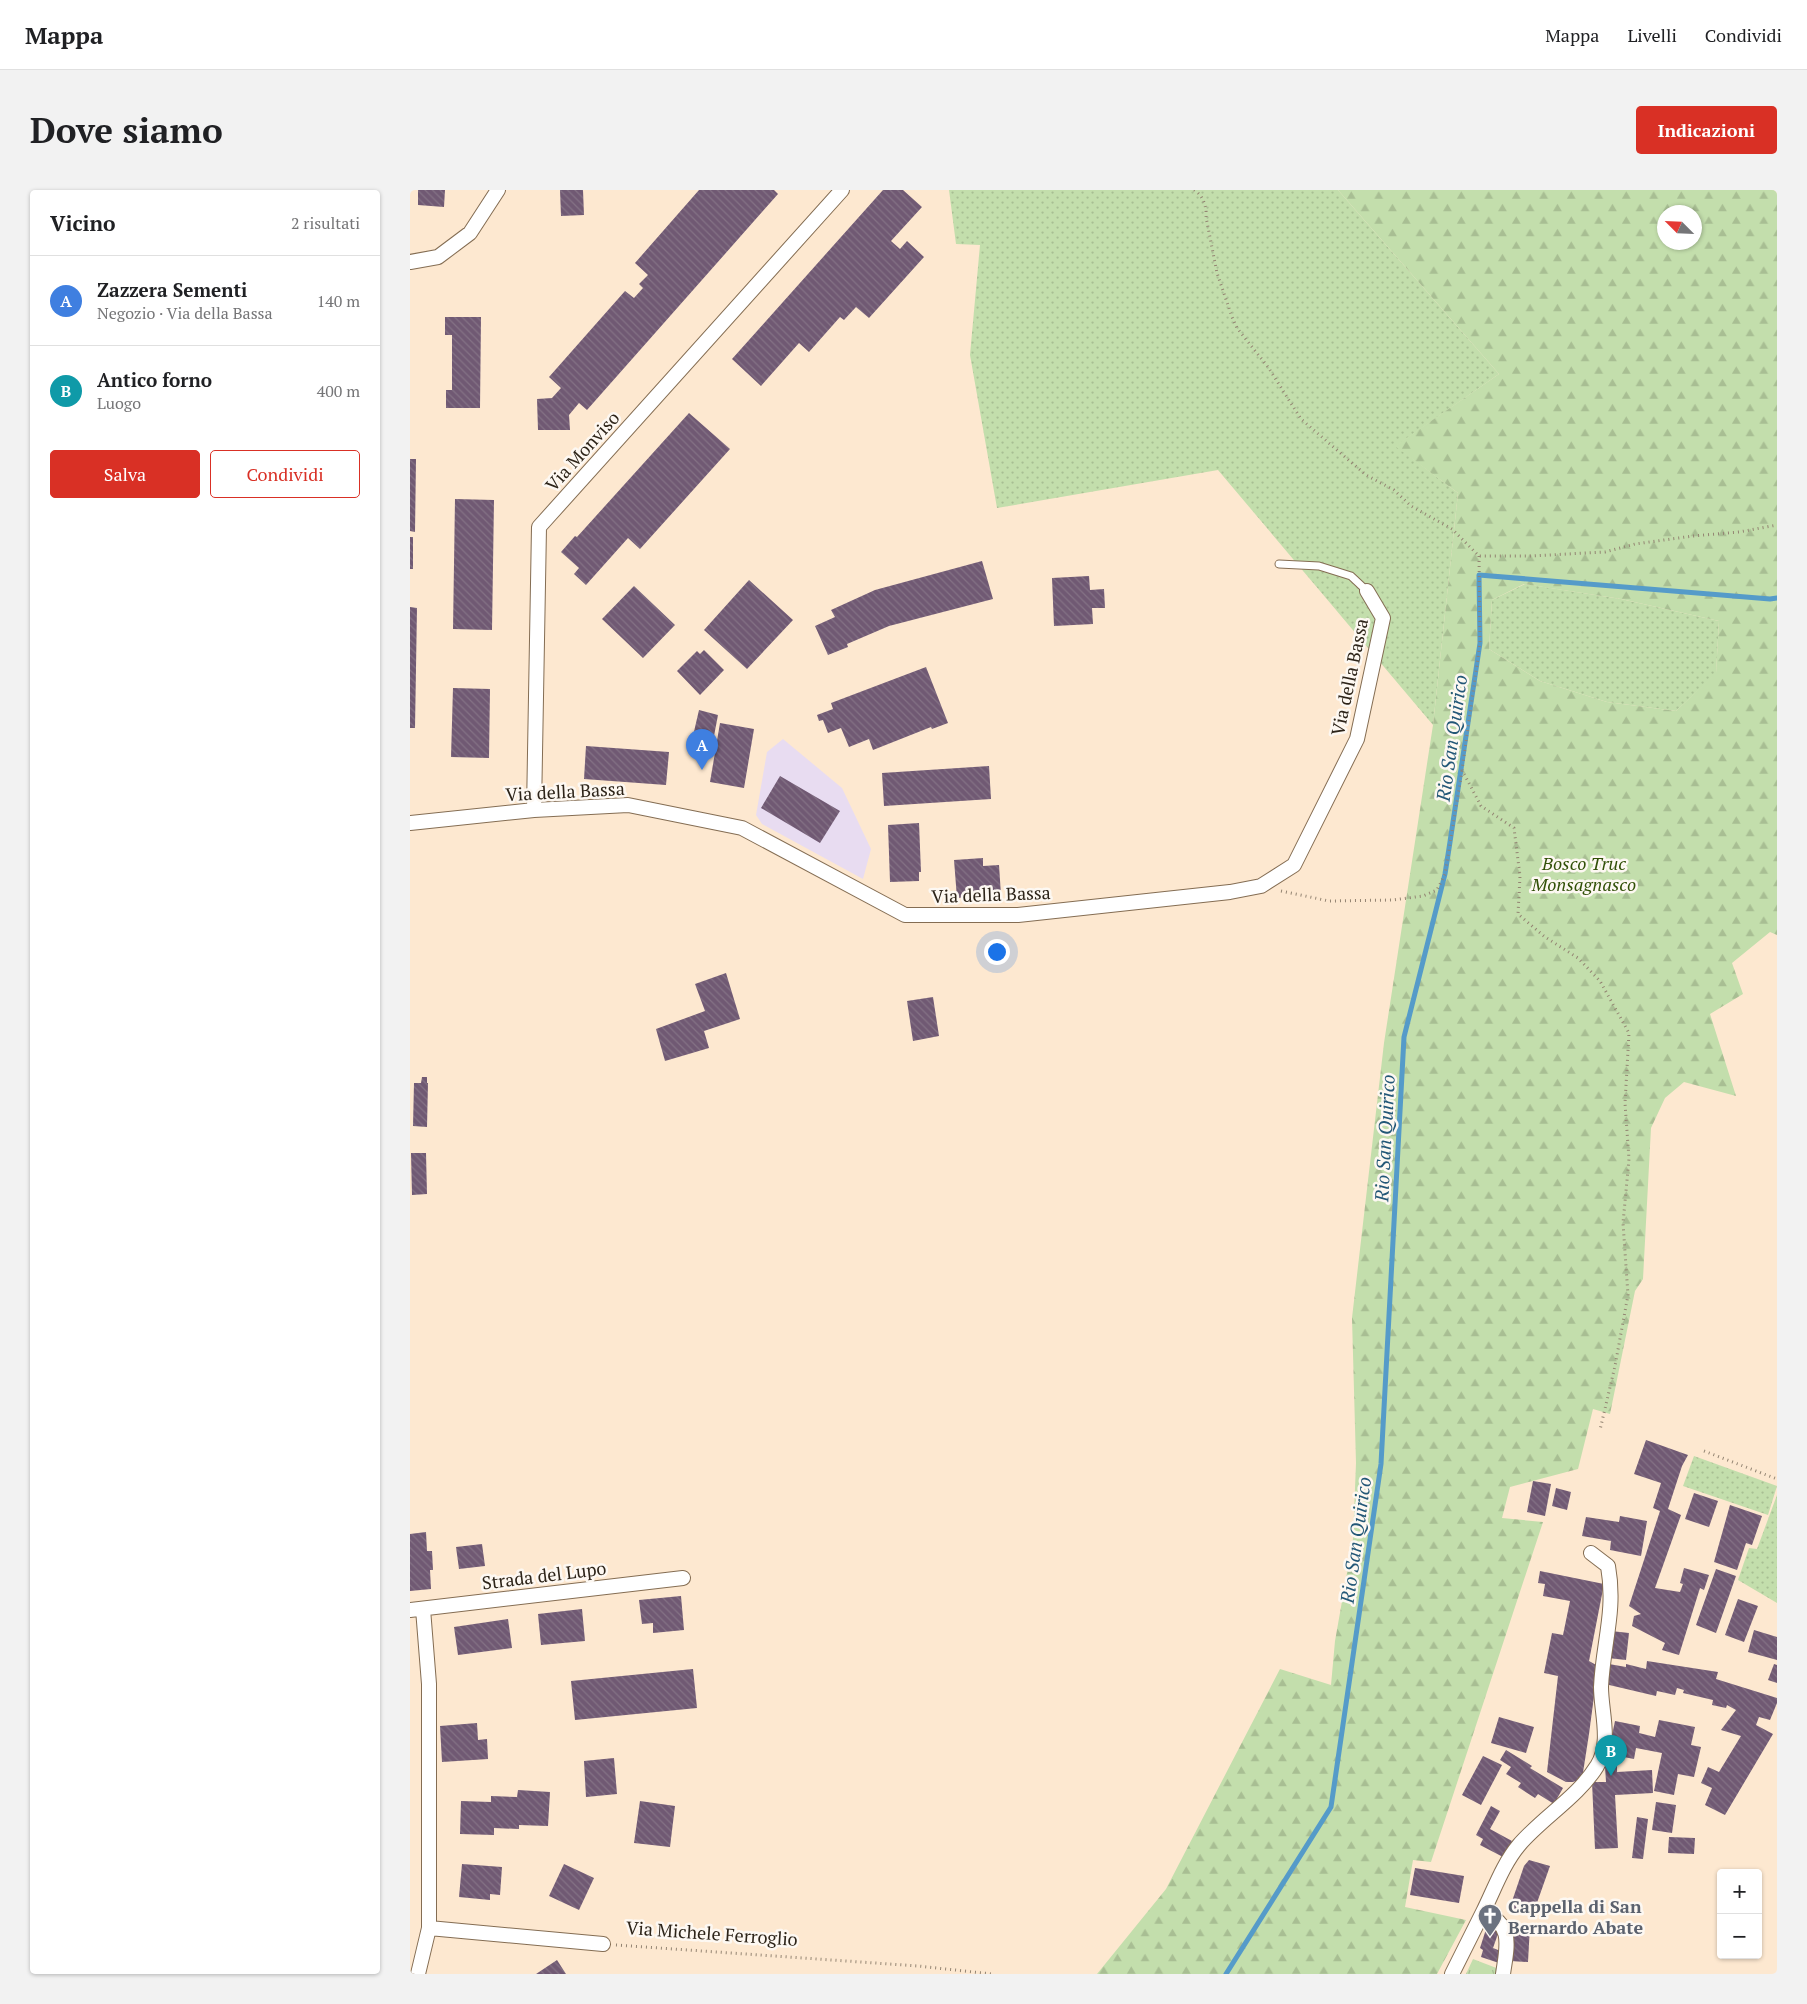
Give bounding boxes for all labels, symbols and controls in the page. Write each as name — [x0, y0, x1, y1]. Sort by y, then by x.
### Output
text: Mappa — [25, 19, 103, 51]
text: Mappa — [1545, 23, 1599, 47]
text: Livelli — [1627, 23, 1677, 47]
text: Condividi — [1705, 23, 1782, 47]
button: Indicazioni — [1636, 106, 1777, 154]
text: Dove siamo — [30, 107, 223, 153]
north arrow — [1657, 205, 1702, 250]
text: Vicino — [50, 209, 116, 237]
text: 2 risultati — [291, 212, 360, 234]
text: Zazzera Sementi — [97, 277, 247, 302]
text: A — [60, 290, 72, 312]
text: 140 m — [317, 290, 360, 312]
text: Negozio · Via della Bassa — [97, 302, 273, 324]
text: Antico forno — [97, 367, 212, 392]
text: B — [61, 380, 71, 402]
text: 400 m — [317, 380, 360, 402]
text: Luogo — [97, 392, 141, 414]
street label: Via Monviso — [540, 406, 624, 496]
button: Salva — [50, 450, 200, 498]
button: Condividi — [210, 450, 360, 498]
street label: Via della Bassa — [1325, 616, 1373, 738]
water label: Rio San Quirico — [1430, 673, 1472, 804]
pin: A — [686, 729, 718, 770]
street label: Via della Bassa — [505, 776, 625, 806]
park label: Bosco Truc Monsagnasco — [1531, 851, 1636, 896]
street label: Via della Bassa — [931, 880, 1051, 908]
your location — [984, 939, 1010, 965]
water label: Rio San Quirico — [1368, 1074, 1400, 1203]
water label: Rio San Quirico — [1334, 1475, 1376, 1606]
street label: Strada del Lupo — [481, 1555, 608, 1595]
pin: B — [1595, 1735, 1627, 1776]
map controls — [1717, 1869, 1762, 1959]
button: + — [1717, 1869, 1762, 1914]
place label: Cappella di San Bernardo Abate — [1508, 1894, 1644, 1939]
church icon: Cappella di San Bernardo Abate — [1477, 1903, 1503, 1937]
button: − — [1717, 1914, 1762, 1959]
street label: Via Michele Ferroglio — [625, 1915, 799, 1951]

